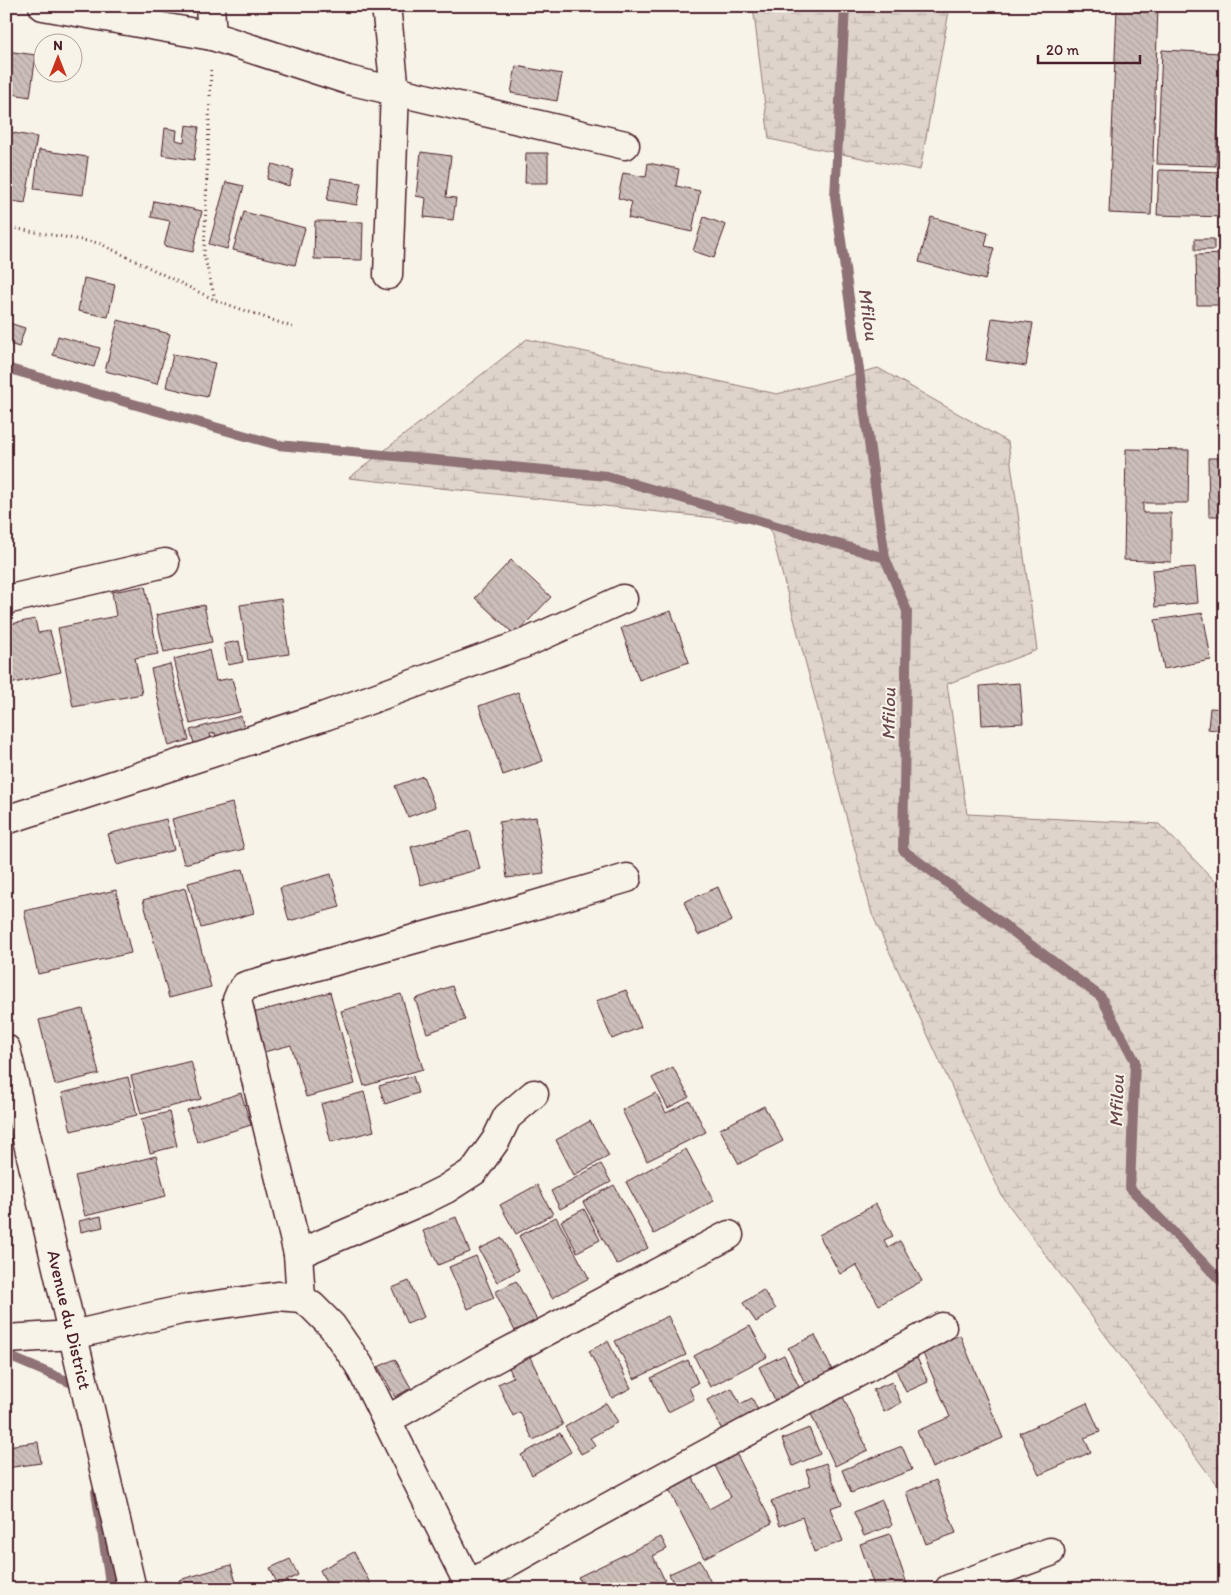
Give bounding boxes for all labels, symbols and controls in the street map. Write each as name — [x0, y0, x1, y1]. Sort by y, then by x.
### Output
north arrow — [32, 32, 82, 82]
scale bar — [1038, 32, 1141, 64]
text: N — [53, 37, 63, 54]
text: 20 m — [1046, 41, 1080, 59]
water label: Mfilou — [853, 286, 884, 342]
water label: Mfilou — [877, 687, 900, 740]
water label: Mfilou — [1104, 1074, 1129, 1128]
street label: Avenue du District — [42, 1248, 96, 1392]

